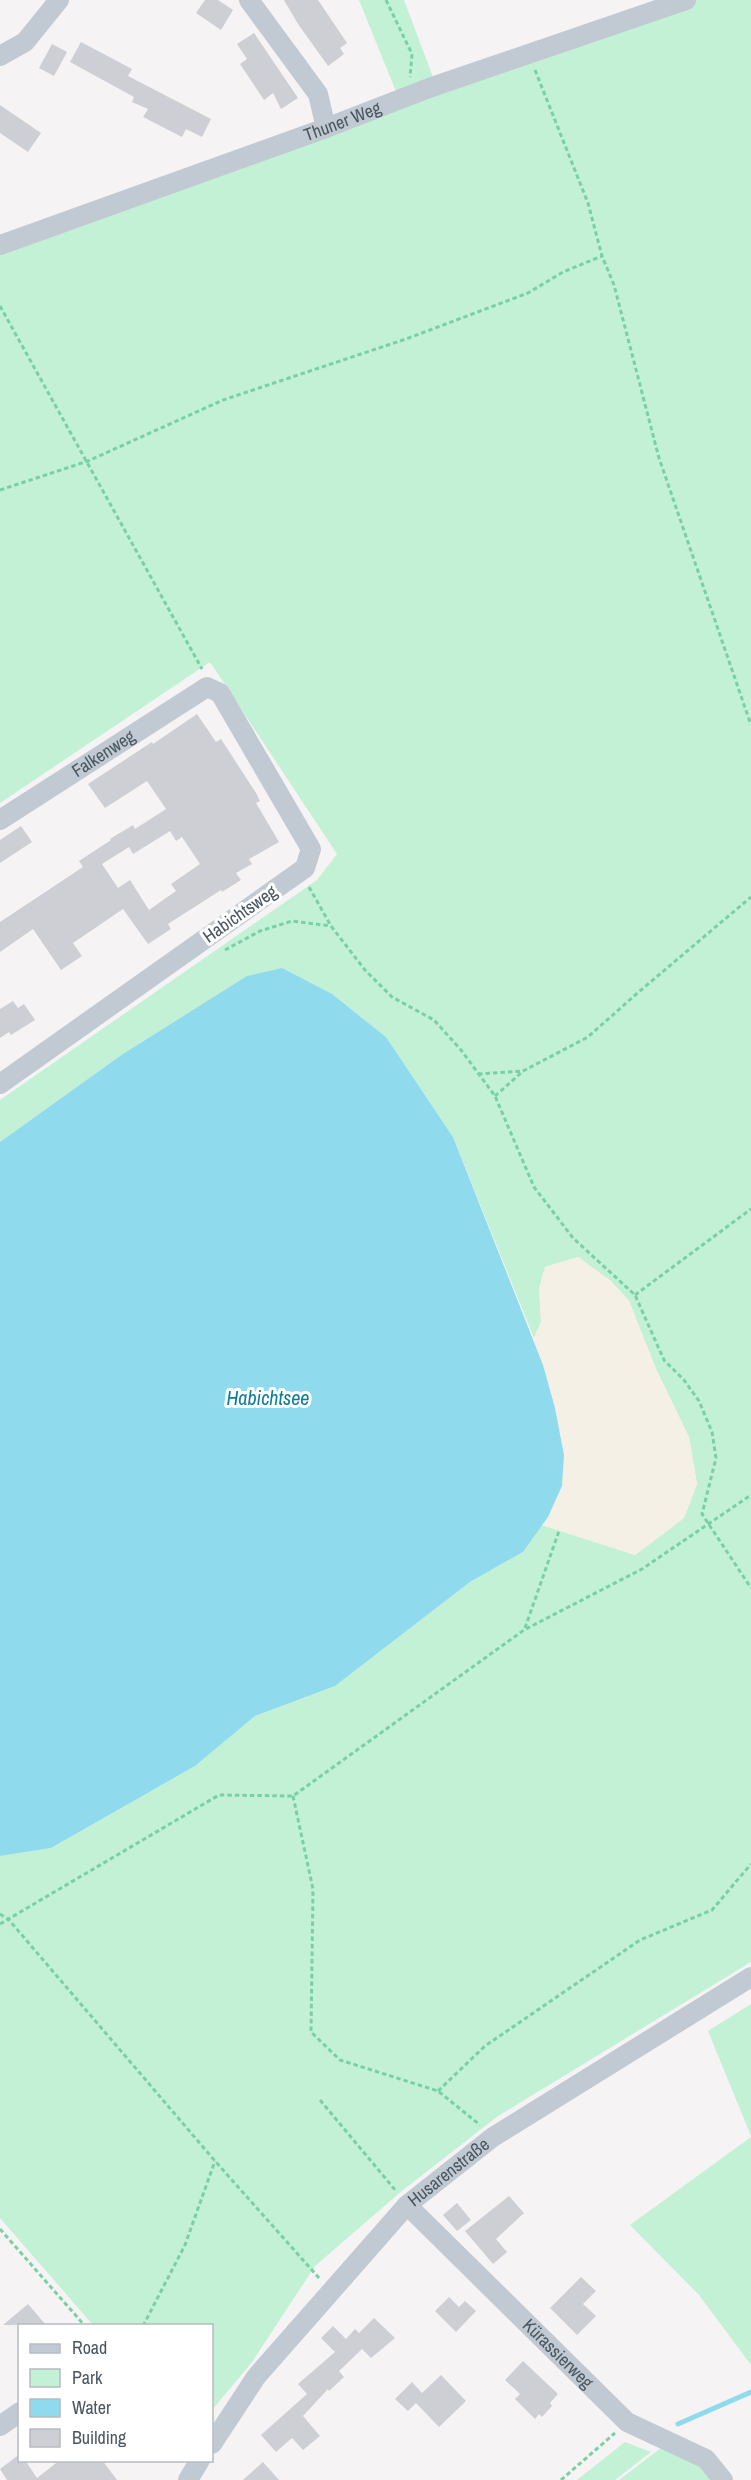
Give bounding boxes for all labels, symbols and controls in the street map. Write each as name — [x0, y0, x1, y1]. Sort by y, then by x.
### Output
street label: Thuner Weg — [300, 95, 385, 147]
street label: Falkenweg — [67, 723, 140, 783]
street label: Habichtsweg — [198, 878, 282, 948]
water label: Habichtsee — [227, 1384, 309, 1411]
street label: Husarenstraße — [402, 2132, 494, 2212]
street label: Kürassierweg — [517, 2313, 600, 2395]
legend — [18, 2324, 213, 2462]
text: Road — [72, 2335, 107, 2360]
text: Park — [72, 2365, 103, 2390]
text: Water — [72, 2395, 111, 2420]
text: Building — [72, 2425, 127, 2450]

